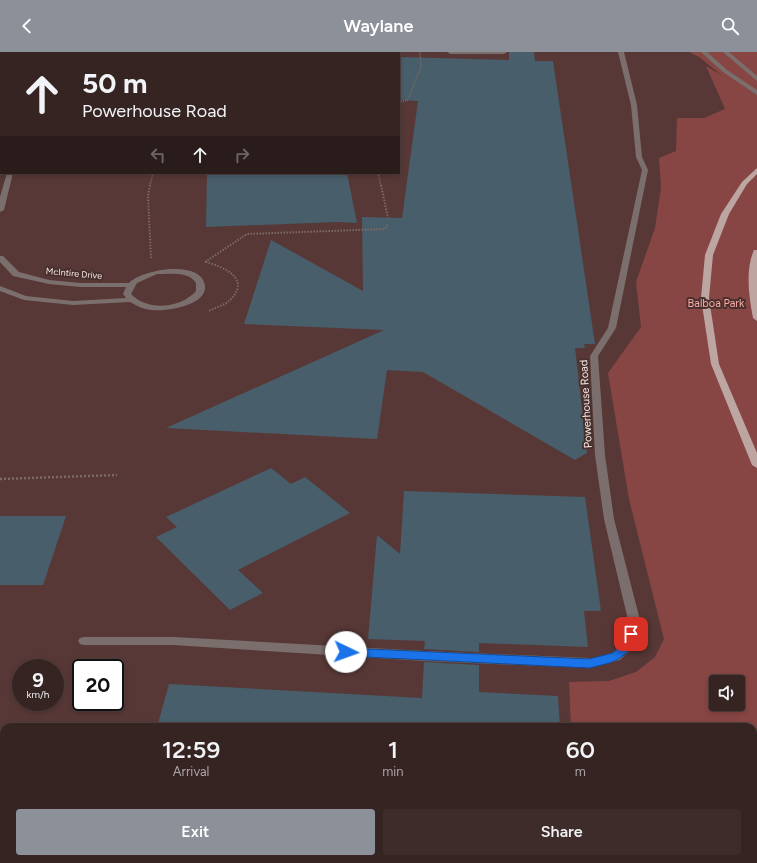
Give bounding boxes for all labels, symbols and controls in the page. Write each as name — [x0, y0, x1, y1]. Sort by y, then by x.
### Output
icon: back — [16, 15, 38, 37]
text: Waylane — [344, 15, 413, 37]
icon: search — [719, 15, 741, 37]
text: 50 m — [82, 66, 148, 100]
icon: ahead — [16, 68, 68, 120]
text: Powerhouse Road — [82, 100, 227, 122]
icon: left — [147, 144, 169, 166]
icon: ahead — [189, 144, 211, 166]
icon: right — [231, 144, 253, 166]
street label: McIntire Drive — [45, 265, 103, 281]
park label: Balboa Park — [688, 297, 745, 310]
street label: Powerhouse Road — [577, 359, 595, 449]
pin — [614, 617, 648, 651]
icon: arrive — [620, 623, 642, 645]
position arrow — [325, 631, 367, 673]
speed limit sign: 20 — [72, 659, 124, 711]
text: 9 — [32, 668, 44, 692]
map controls — [709, 675, 745, 711]
button: sound — [709, 675, 745, 711]
text: km/h — [27, 688, 49, 701]
text: 12:59 — [162, 735, 220, 764]
text: 1 — [388, 735, 398, 764]
text: 60 — [566, 735, 595, 764]
text: Arrival — [173, 764, 210, 779]
text: min — [382, 764, 404, 779]
text: m — [575, 764, 586, 779]
button: Exit — [16, 809, 375, 855]
button: Share — [383, 809, 741, 855]

